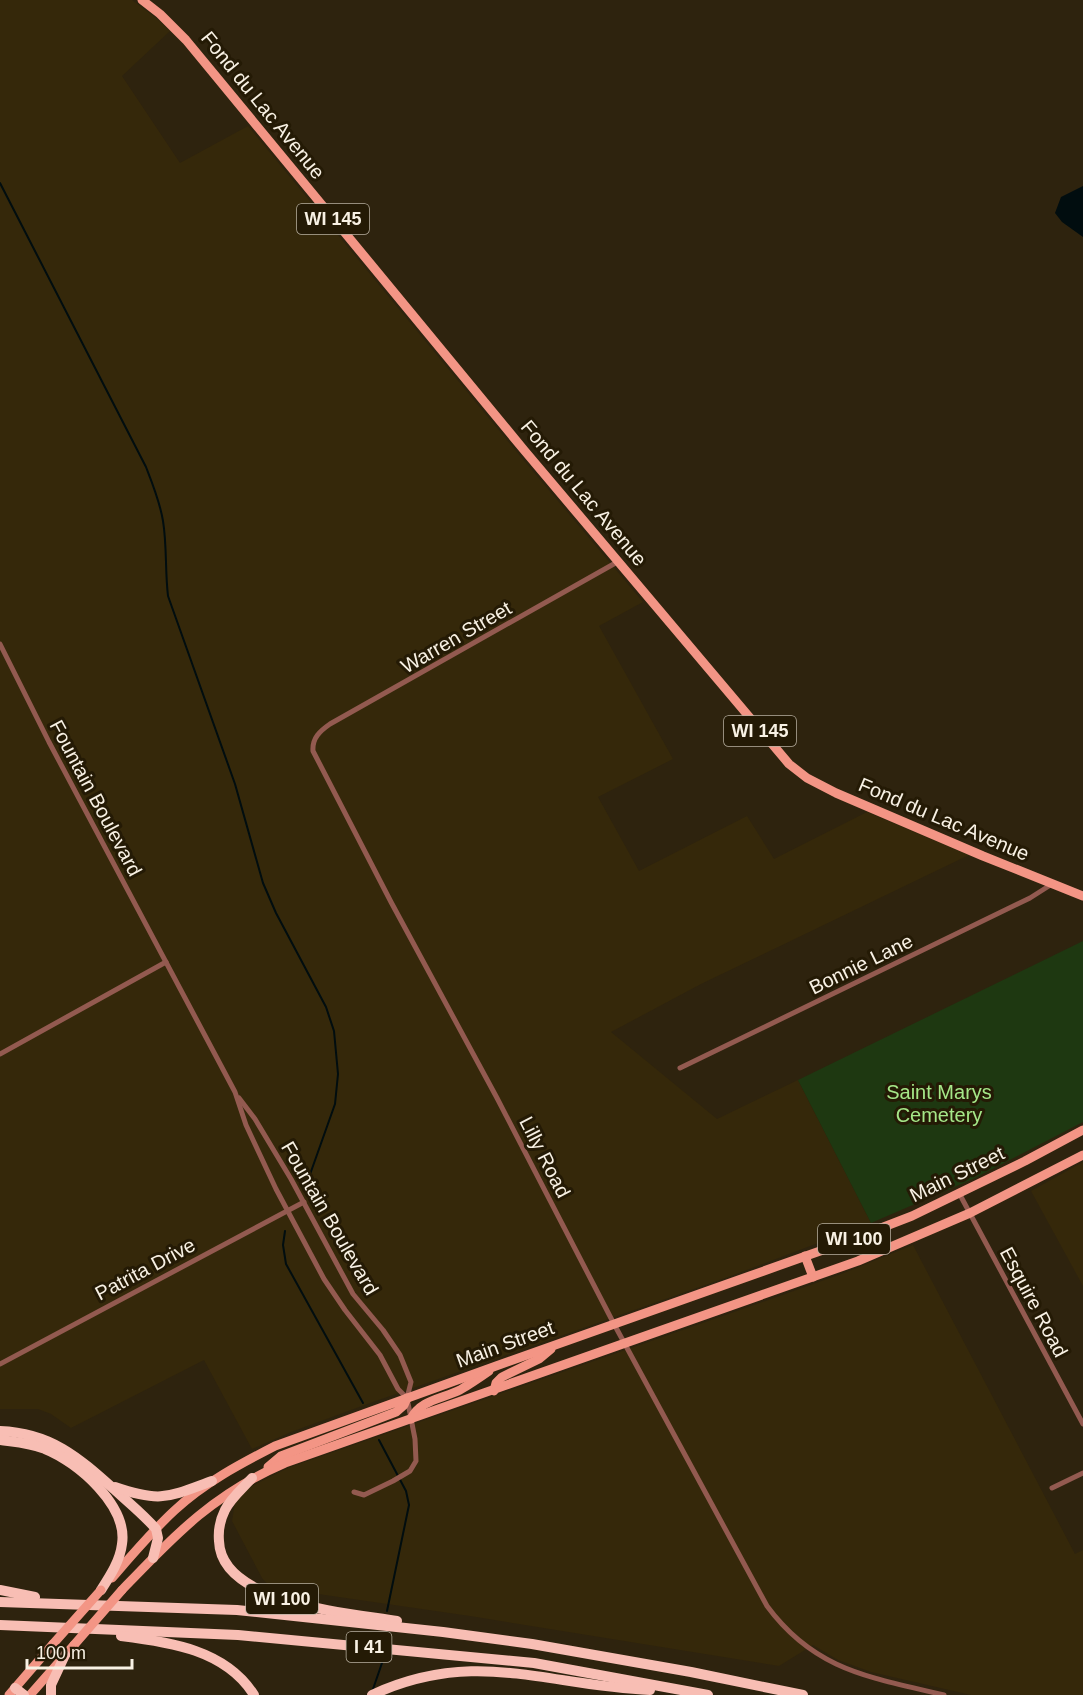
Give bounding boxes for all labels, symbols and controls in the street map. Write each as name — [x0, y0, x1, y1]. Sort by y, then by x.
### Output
street label: Fond du Lac Avenue — [197, 27, 329, 183]
road number: WI 145 — [297, 204, 369, 234]
street label: Fond du Lac Avenue — [517, 416, 651, 570]
street label: Warren Street — [397, 596, 515, 677]
street label: Fountain Boulevard — [46, 716, 146, 880]
road number: WI 145 — [724, 716, 796, 746]
street label: Fond du Lac Avenue — [855, 773, 1033, 865]
street label: Bonnie Lane — [806, 929, 916, 999]
park label: Saint Marys Cemetery — [886, 1081, 992, 1126]
street label: Lilly Road — [515, 1113, 575, 1201]
street label: Fountain Boulevard — [277, 1137, 383, 1299]
street label: Main Street — [906, 1142, 1008, 1206]
road number: WI 100 — [818, 1224, 890, 1254]
street label: Patrita Drive — [91, 1233, 199, 1305]
street label: Esquire Road — [996, 1243, 1072, 1361]
street label: Main Street — [453, 1316, 557, 1372]
road number: WI 100 — [246, 1584, 318, 1614]
scale bar — [27, 1632, 132, 1670]
road number: I 41 — [346, 1632, 392, 1662]
text: 100 m — [36, 1643, 86, 1663]

